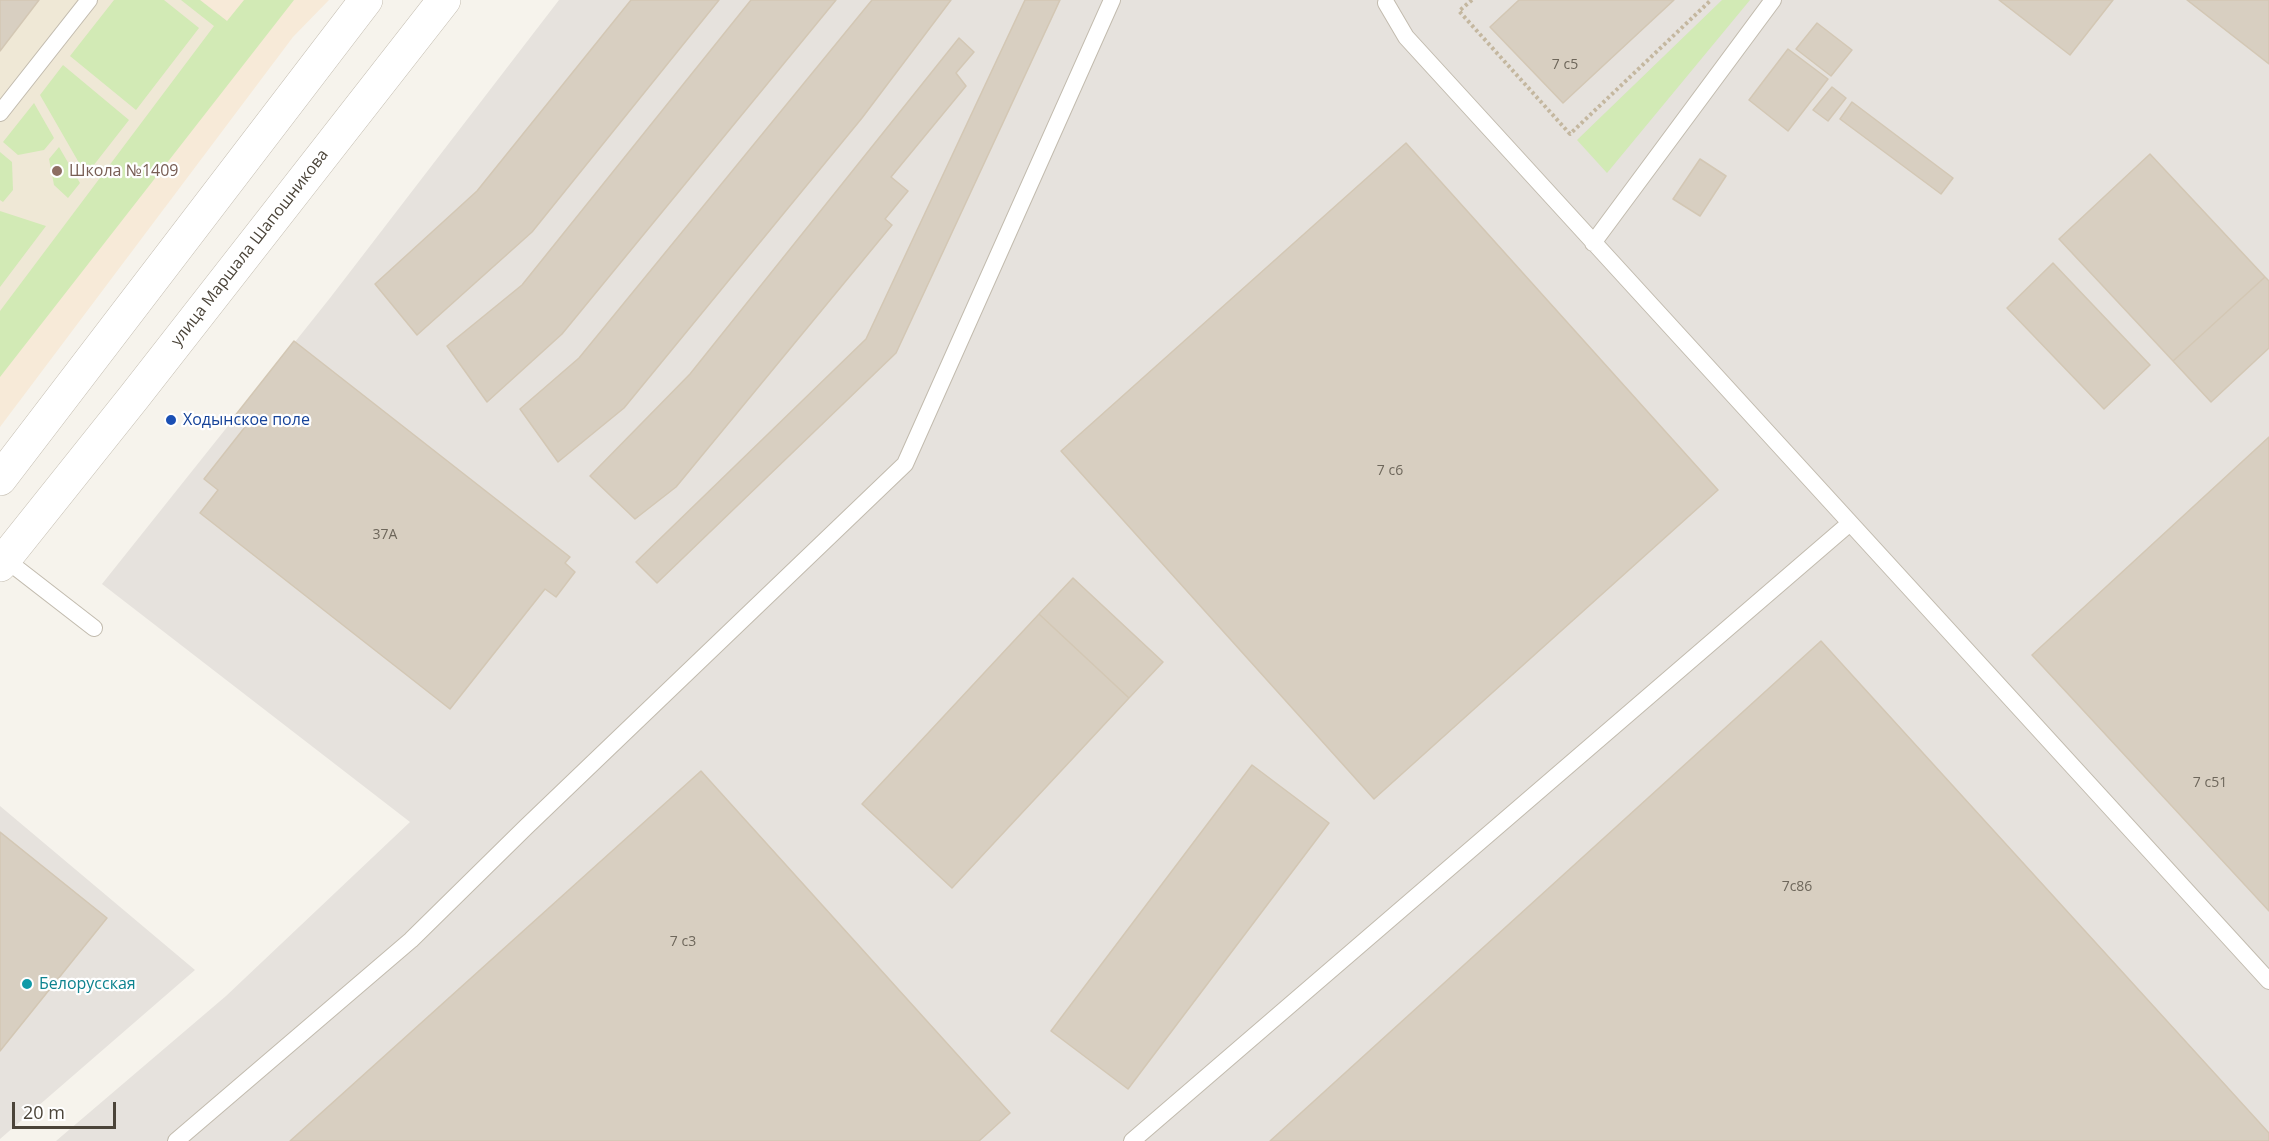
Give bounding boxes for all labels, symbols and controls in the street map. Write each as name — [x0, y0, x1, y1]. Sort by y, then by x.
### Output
house number: 7 с5 — [1552, 57, 1578, 73]
street label: улица Маршала Шапошникова — [167, 146, 333, 350]
place label: Школа №1409 — [69, 161, 178, 181]
marker: Школа №1409 — [50, 164, 64, 178]
place label: Ходынское поле — [183, 410, 310, 430]
marker: Ходынское поле — [164, 413, 178, 427]
house number: 7 с6 — [1377, 463, 1403, 479]
house number: 37А — [373, 527, 397, 543]
house number: 7 с51 — [2193, 775, 2227, 791]
house number: 7с86 — [1782, 879, 1812, 895]
house number: 7 с3 — [670, 934, 696, 950]
place label: Белорусская — [39, 974, 136, 994]
marker: Белорусская — [20, 977, 34, 991]
scale bar — [15, 1090, 118, 1128]
text: 20 m — [23, 1100, 65, 1124]

